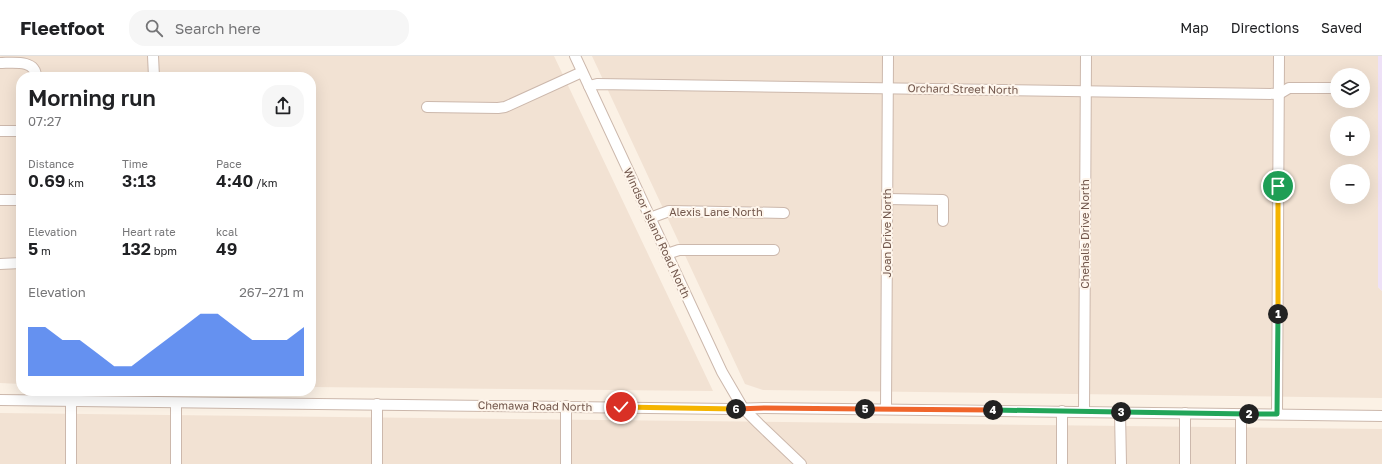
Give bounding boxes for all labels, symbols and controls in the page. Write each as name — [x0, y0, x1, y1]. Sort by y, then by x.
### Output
search box — [129, 10, 409, 46]
text: Fleetfoot — [20, 16, 105, 39]
icon: search — [143, 17, 165, 39]
text: Search here — [175, 19, 261, 37]
text: Map — [1180, 19, 1209, 36]
text: Directions — [1231, 19, 1299, 36]
text: Saved — [1321, 19, 1362, 36]
map controls — [1330, 68, 1370, 204]
button: layers — [1330, 68, 1370, 108]
street label: Orchard Street North — [907, 81, 1019, 96]
text: Morning run — [28, 84, 156, 111]
button: share — [262, 85, 304, 127]
text: 07:27 — [28, 113, 61, 129]
button: + — [1330, 116, 1370, 156]
text: Distance — [28, 157, 74, 170]
text: Time — [122, 157, 148, 170]
text: Pace — [216, 157, 242, 170]
button: − — [1330, 164, 1370, 204]
street label: Windsor Island Road North — [622, 166, 693, 300]
pin — [1261, 169, 1295, 203]
text: 0.69 — [28, 170, 65, 191]
text: 3:13 — [122, 170, 156, 191]
text: 4:40 — [216, 170, 254, 191]
icon: arrive — [1267, 175, 1289, 197]
text: km — [65, 176, 84, 189]
text: /km — [254, 176, 277, 189]
street label: Chehalis Drive North — [1078, 179, 1091, 289]
street label: Joan Drive North — [880, 188, 893, 278]
street label: Alexis Lane North — [669, 205, 763, 218]
text: Elevation — [28, 225, 77, 238]
text: Heart rate — [122, 225, 176, 238]
text: kcal — [216, 225, 238, 238]
text: 5 — [28, 238, 38, 259]
text: 132 — [122, 238, 151, 259]
text: 49 — [216, 238, 237, 259]
text: m — [38, 244, 51, 257]
text: bpm — [151, 244, 177, 257]
text: Elevation — [28, 284, 86, 300]
text: 267–271 m — [239, 284, 304, 300]
pin: 1 — [1268, 304, 1288, 324]
text: 1 — [1275, 307, 1281, 320]
pin — [604, 390, 638, 424]
icon: check — [610, 396, 632, 418]
street label: Chemawa Road North — [478, 398, 592, 413]
pin: 6 — [726, 399, 746, 419]
pin: 5 — [855, 399, 875, 419]
pin: 4 — [983, 400, 1003, 420]
text: 6 — [733, 402, 740, 415]
text: 5 — [862, 402, 868, 415]
pin: 3 — [1111, 402, 1131, 422]
text: 4 — [990, 403, 996, 416]
pin: 2 — [1239, 404, 1259, 424]
text: 3 — [1118, 405, 1124, 418]
text: 2 — [1246, 407, 1252, 420]

